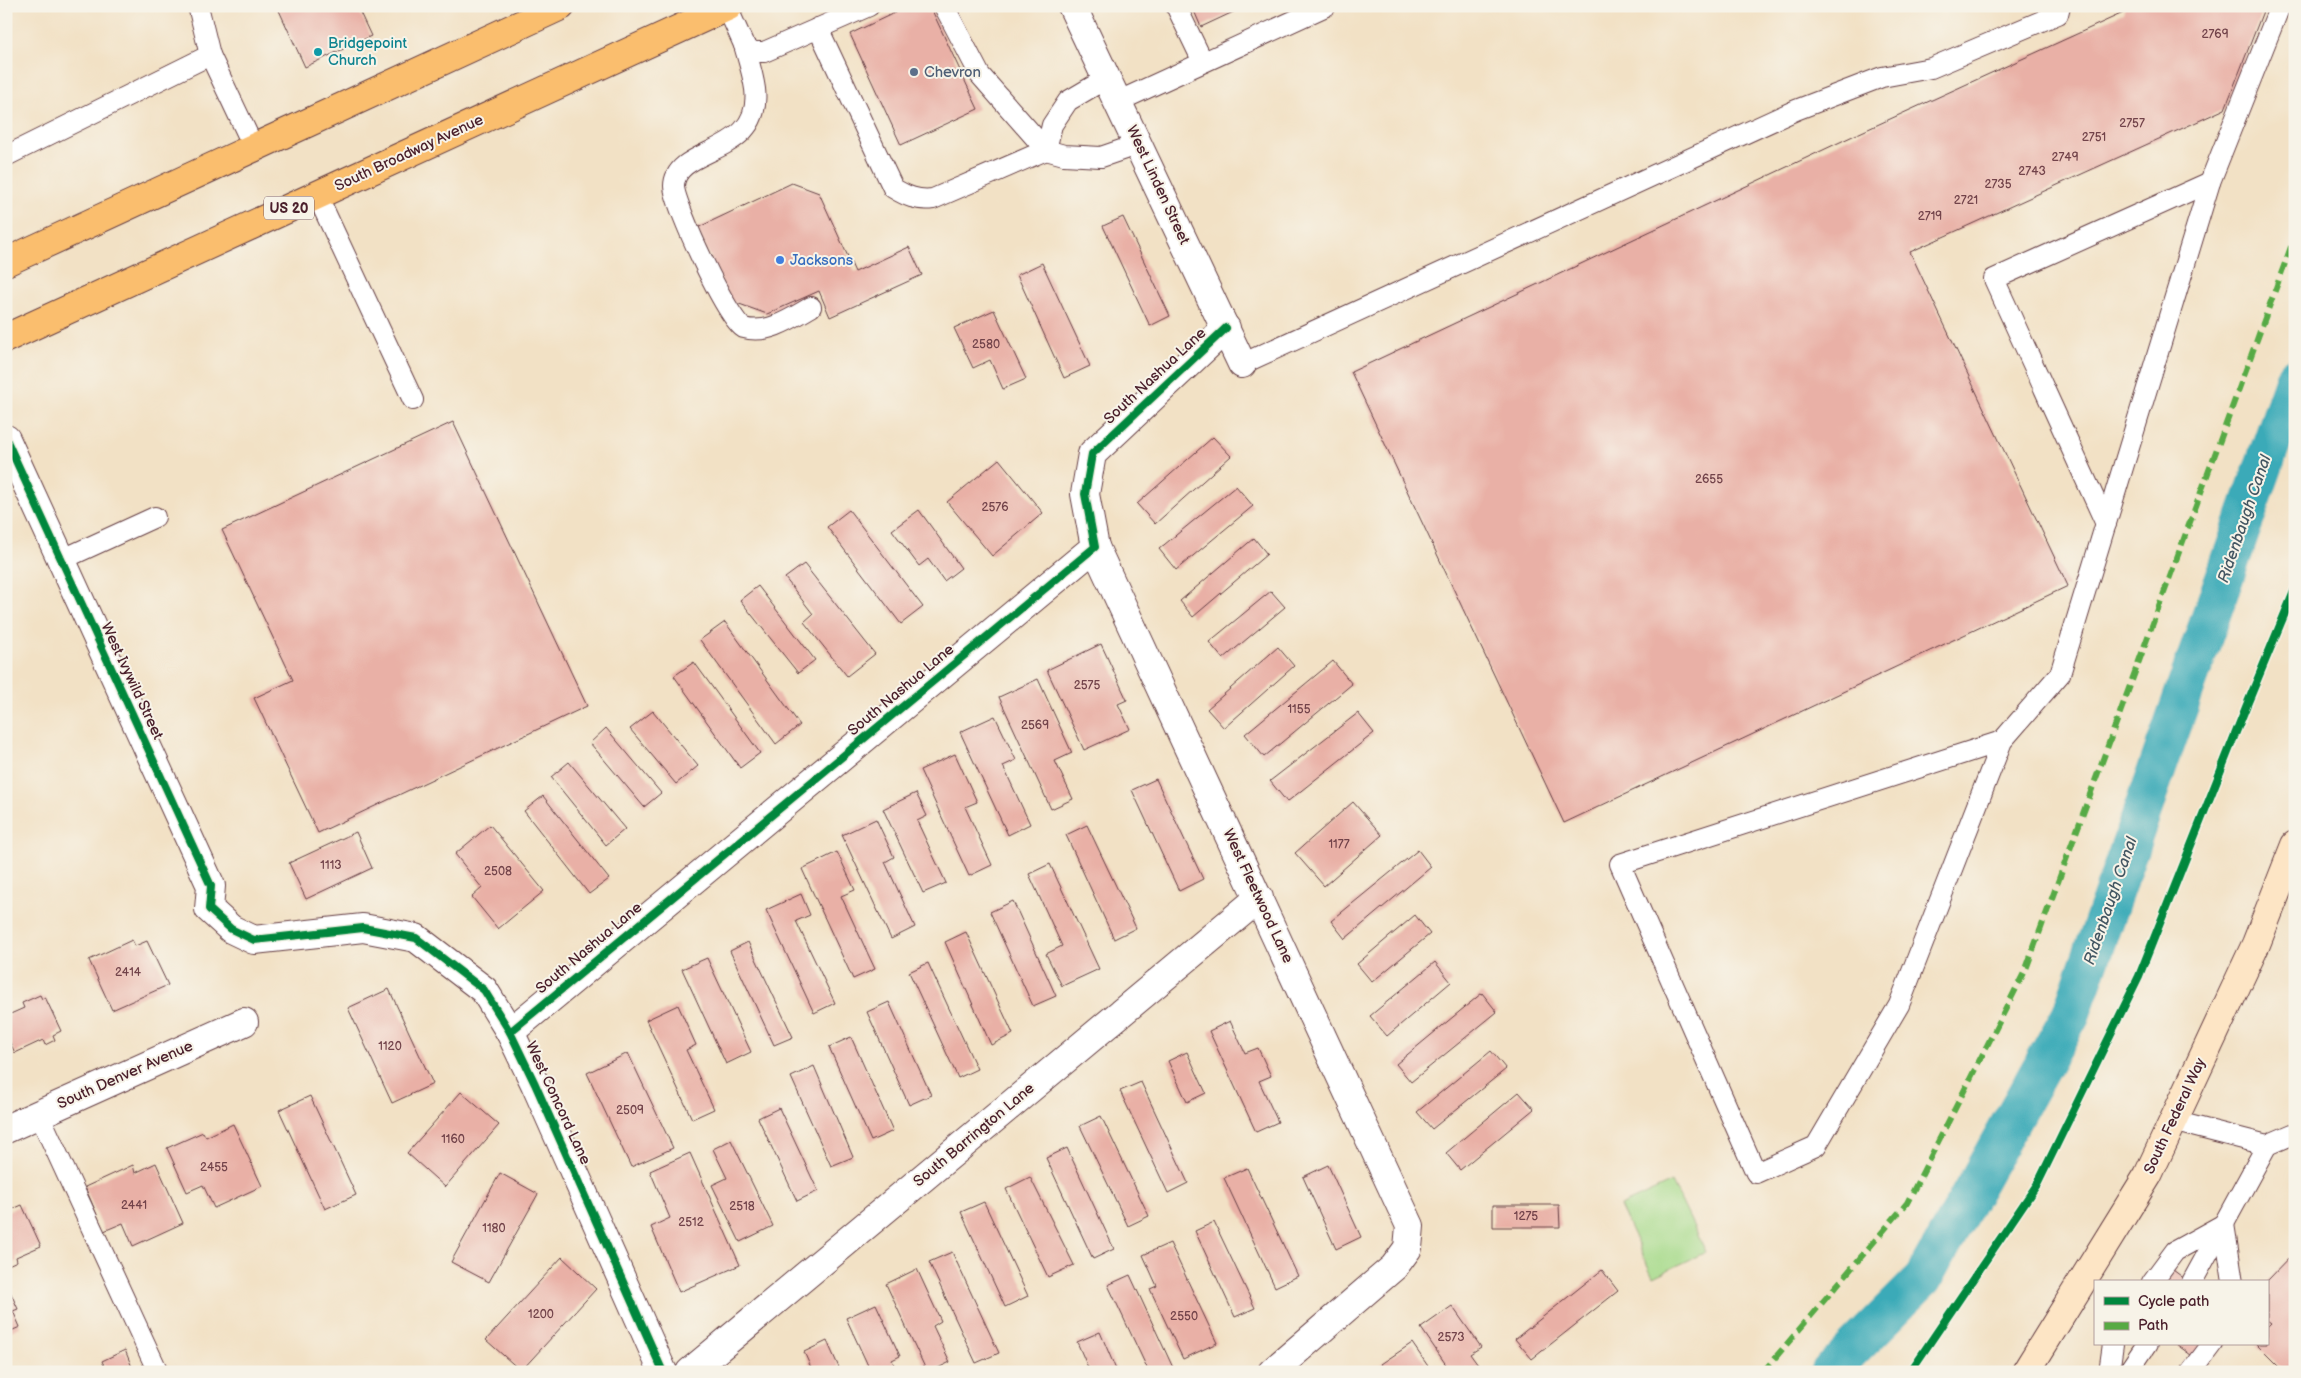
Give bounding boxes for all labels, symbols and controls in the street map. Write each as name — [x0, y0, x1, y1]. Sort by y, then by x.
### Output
house number: 2769 — [2201, 27, 2229, 42]
place label: Bridgepoint Church — [328, 34, 408, 70]
marker: Bridgepoint Church — [312, 46, 324, 58]
place label: Chevron — [924, 63, 981, 82]
marker: Chevron — [908, 66, 920, 78]
street label: South Broadway Avenue — [332, 110, 486, 196]
house number: 2757 — [2119, 116, 2145, 131]
street label: West Linden Street — [1122, 122, 1194, 248]
house number: 2751 — [2082, 130, 2106, 145]
house number: 2749 — [2051, 150, 2079, 165]
house number: 2743 — [2018, 164, 2046, 179]
house number: 2735 — [1984, 177, 2012, 192]
house number: 2721 — [1954, 193, 1978, 208]
road number: US 20 — [264, 197, 314, 220]
house number: 2719 — [1918, 209, 1942, 224]
place label: Jacksons — [790, 251, 854, 270]
marker: Jacksons — [774, 254, 786, 266]
street label: South Nashua Lane — [1100, 324, 1210, 428]
house number: 2580 — [972, 337, 1000, 352]
water label: Ridenbaugh Canal — [2214, 451, 2276, 585]
house number: 2655 — [1695, 472, 1723, 487]
house number: 2576 — [981, 500, 1009, 515]
street label: West Ivywild Street — [97, 619, 168, 743]
street label: South Nashua Lane — [844, 640, 958, 740]
house number: 2575 — [1074, 678, 1100, 693]
house number: 1155 — [1287, 702, 1311, 717]
house number: 2569 — [1021, 718, 1049, 733]
street label: West Fleetwood Lane — [1219, 826, 1298, 966]
water label: Ridenbaugh Canal — [2080, 833, 2142, 967]
house number: 1177 — [1328, 837, 1350, 852]
house number: 1113 — [320, 858, 342, 873]
house number: 2508 — [484, 864, 512, 879]
street label: South Nashua Lane — [532, 898, 646, 998]
house number: 2414 — [115, 965, 142, 980]
street label: South Denver Avenue — [54, 1036, 196, 1113]
street label: West Concord Lane — [521, 1038, 595, 1168]
house number: 1120 — [378, 1039, 402, 1054]
street label: South Federal Way — [2140, 1055, 2210, 1177]
street label: South Barrington Lane — [910, 1079, 1038, 1191]
house number: 2509 — [616, 1103, 644, 1118]
house number: 1160 — [441, 1132, 465, 1147]
house number: 2455 — [200, 1160, 228, 1175]
house number: 2441 — [121, 1198, 147, 1213]
house number: 2518 — [729, 1199, 755, 1214]
house number: 1275 — [1514, 1209, 1538, 1224]
house number: 2512 — [678, 1215, 704, 1230]
house number: 1180 — [482, 1221, 506, 1236]
legend — [2094, 1280, 2268, 1346]
text: Cycle path — [2138, 1292, 2209, 1311]
house number: 1200 — [528, 1307, 554, 1322]
house number: 2550 — [1170, 1309, 1198, 1324]
text: Path — [2138, 1316, 2168, 1335]
house number: 2573 — [1437, 1330, 1465, 1345]

